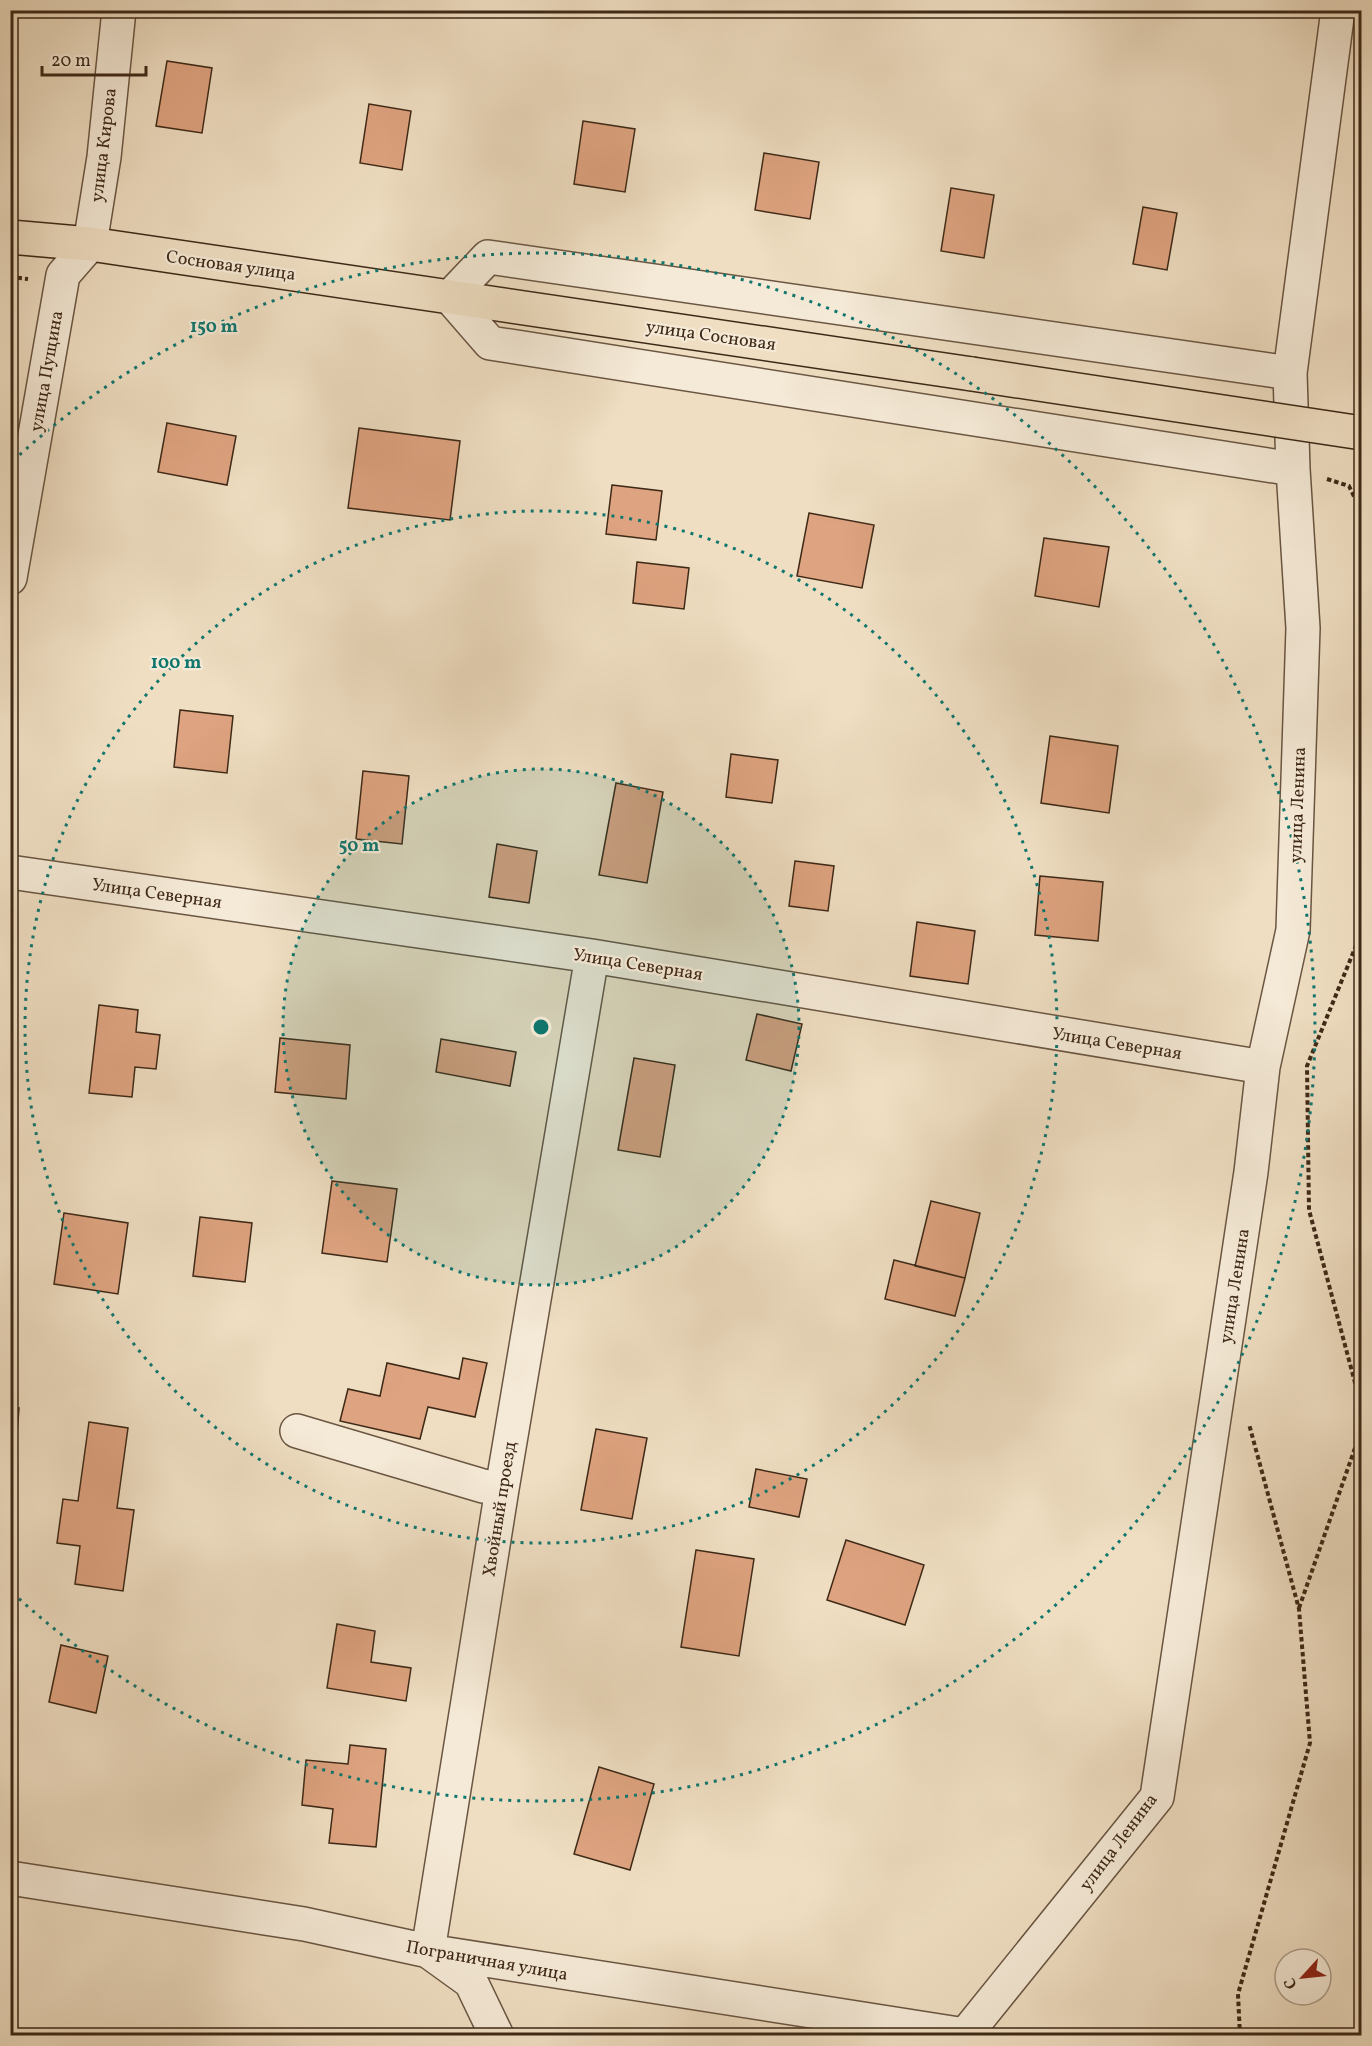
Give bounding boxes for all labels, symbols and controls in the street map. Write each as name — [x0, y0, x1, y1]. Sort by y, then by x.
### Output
scale bar — [42, 39, 146, 77]
text: 20 m — [51, 49, 91, 74]
street label: улица Кирова — [85, 87, 124, 204]
street label: Сосновая улица — [164, 245, 297, 288]
street label: улица Пущина — [25, 309, 70, 434]
text: 150 m — [190, 315, 238, 340]
street label: улица Сосновая — [644, 315, 777, 358]
text: 100 m — [151, 651, 201, 676]
street label: улица Ленина — [1284, 746, 1313, 864]
text: 50 m — [339, 834, 379, 859]
street label: Улица Северная — [90, 873, 224, 916]
street label: Улица Северная — [571, 943, 705, 988]
centre of rings — [531, 1017, 551, 1037]
street label: Улица Северная — [1050, 1022, 1184, 1067]
street label: улица Ленина — [1214, 1227, 1257, 1346]
street label: Хвойный проезд — [477, 1440, 524, 1579]
street label: улица Ленина — [1074, 1789, 1164, 1897]
street label: Пограничная улица — [404, 1935, 570, 1988]
north arrow — [1273, 1947, 1333, 2007]
text: С — [1279, 1973, 1304, 1992]

